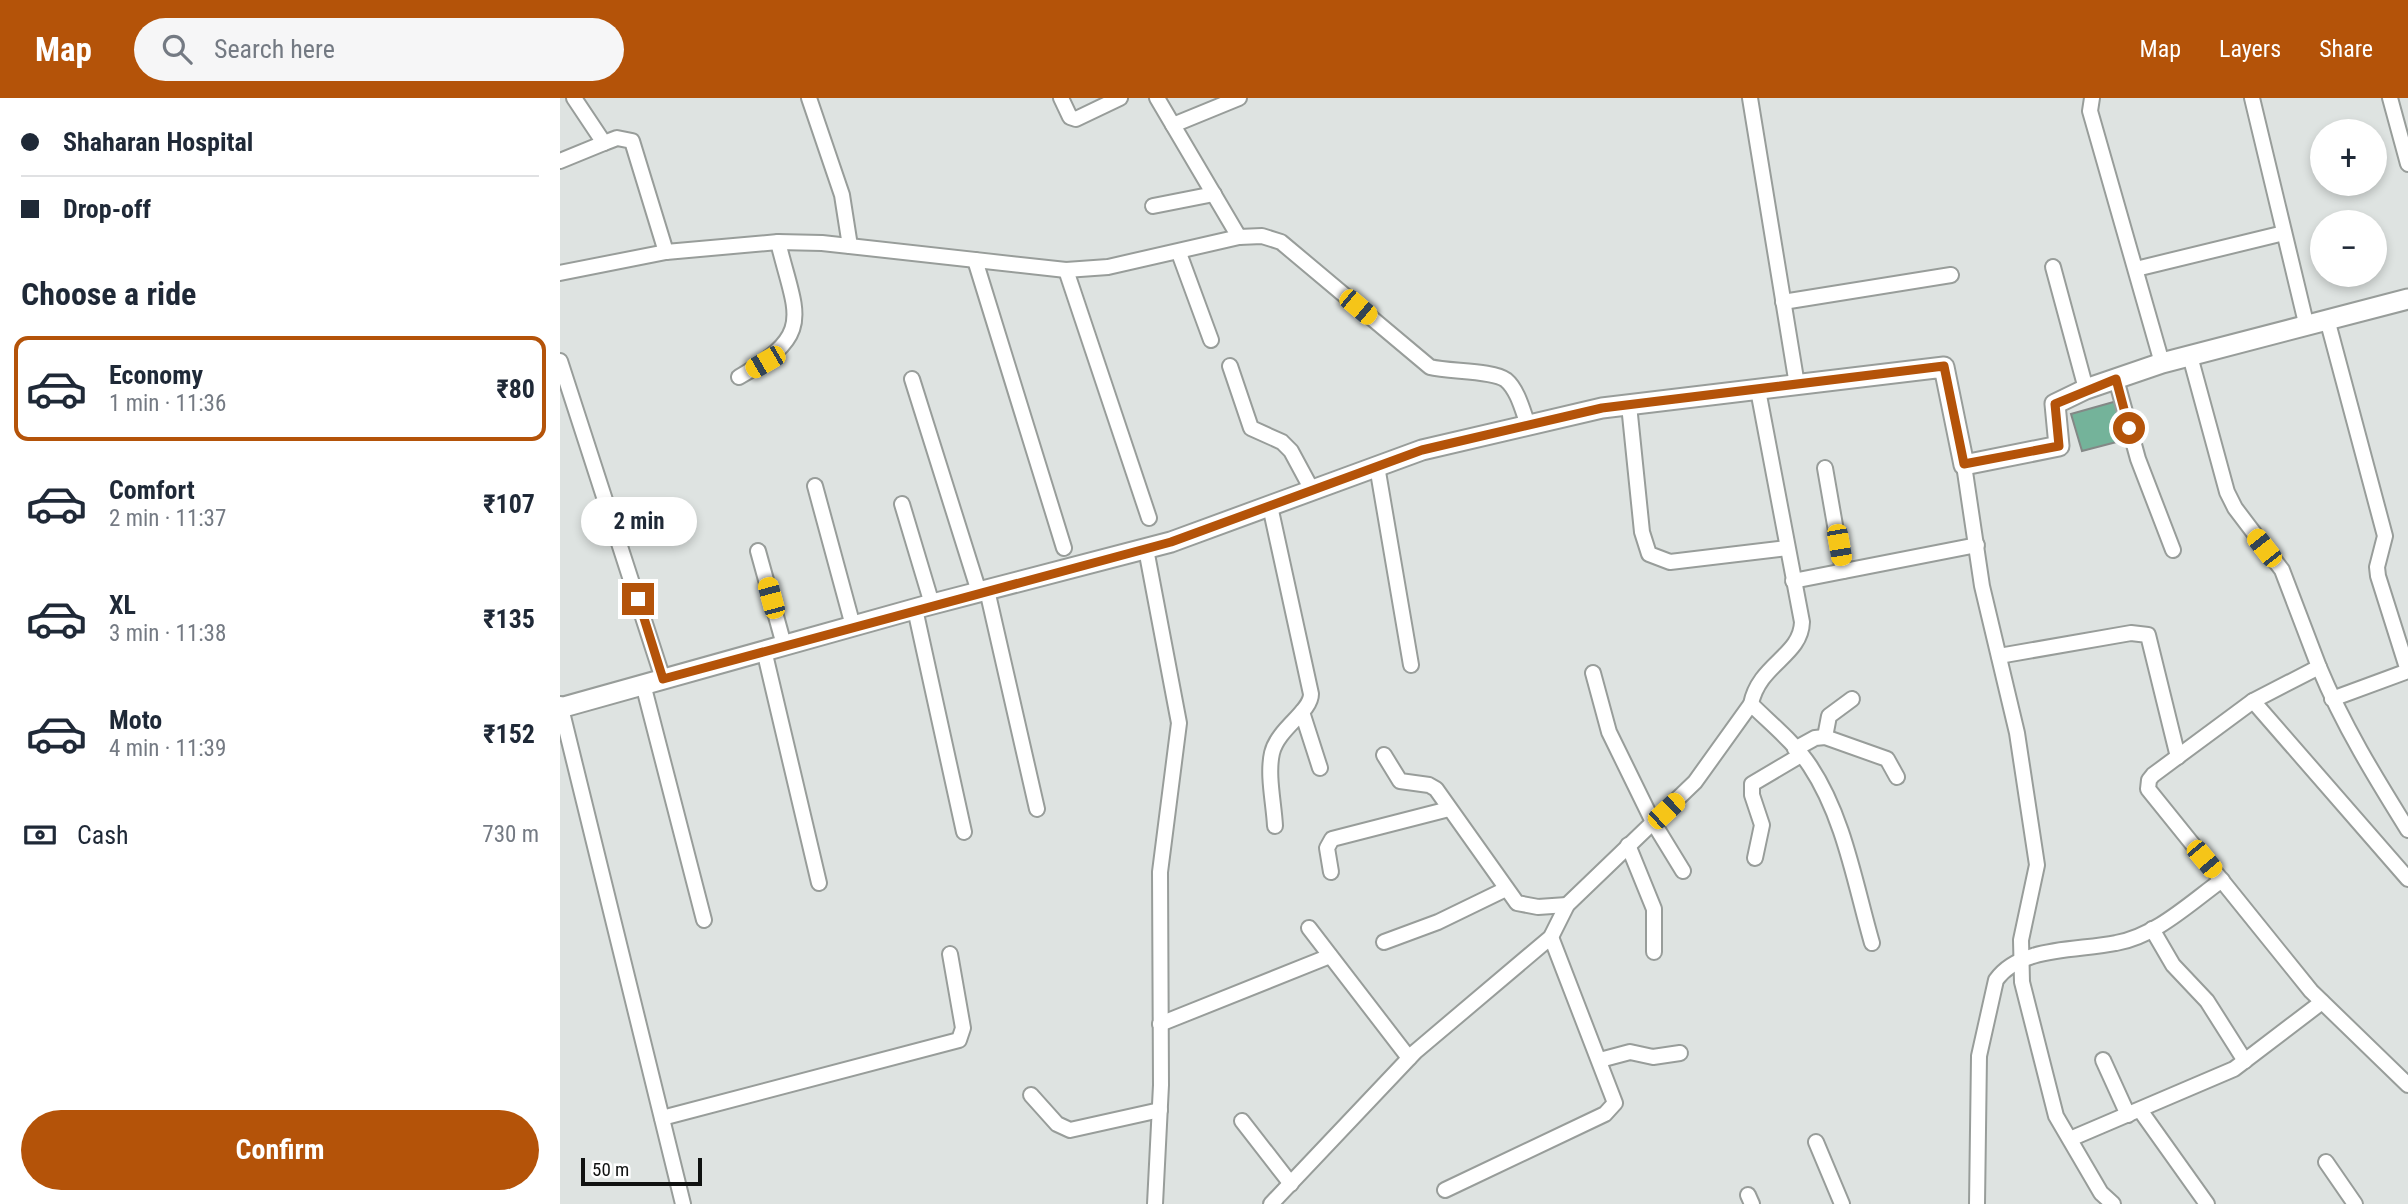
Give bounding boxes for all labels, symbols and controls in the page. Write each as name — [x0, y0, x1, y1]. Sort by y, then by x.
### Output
search box — [134, 18, 624, 81]
text: Map — [35, 30, 92, 69]
icon: search — [158, 30, 196, 68]
text: Search here — [214, 34, 335, 64]
text: Map — [2140, 35, 2181, 63]
text: Layers — [2219, 35, 2281, 63]
text: Share — [2319, 35, 2373, 63]
map controls — [2310, 119, 2387, 287]
button: + — [2310, 119, 2387, 196]
text: Shaharan Hospital — [63, 127, 253, 157]
text: Drop-off — [63, 194, 151, 224]
button: − — [2310, 210, 2387, 287]
text: Choose a ride — [21, 275, 196, 313]
car — [1336, 285, 1381, 329]
car — [742, 342, 789, 382]
icon: car — [25, 357, 88, 420]
text: Economy — [109, 360, 203, 390]
text: ₹80 — [496, 374, 535, 404]
text: 1 min · 11:36 — [109, 390, 226, 417]
route start — [2113, 412, 2145, 444]
icon: car — [25, 472, 88, 535]
text: Comfort — [109, 475, 195, 505]
text: ₹107 — [483, 489, 535, 519]
callout: 2 min — [580, 498, 696, 546]
text: 2 min · 11:37 — [109, 505, 226, 532]
text: 2 min — [613, 508, 665, 535]
car — [1826, 522, 1853, 568]
car — [2243, 525, 2286, 571]
car — [756, 575, 787, 621]
route end — [622, 583, 654, 615]
icon: car — [25, 587, 88, 650]
text: XL — [109, 590, 136, 620]
text: ₹135 — [483, 604, 535, 634]
text: 3 min · 11:38 — [109, 620, 226, 647]
icon: car — [25, 702, 88, 765]
text: Moto — [109, 705, 162, 735]
text: ₹152 — [483, 719, 535, 749]
text: 4 min · 11:39 — [109, 735, 226, 762]
car — [1644, 789, 1689, 833]
icon: cash — [21, 816, 59, 854]
text: Cash — [77, 820, 129, 850]
text: 730 m — [482, 821, 539, 848]
car — [2183, 836, 2226, 882]
button: Confirm — [21, 1110, 539, 1190]
scale bar — [581, 1155, 702, 1187]
text: 50 m — [592, 1158, 629, 1181]

